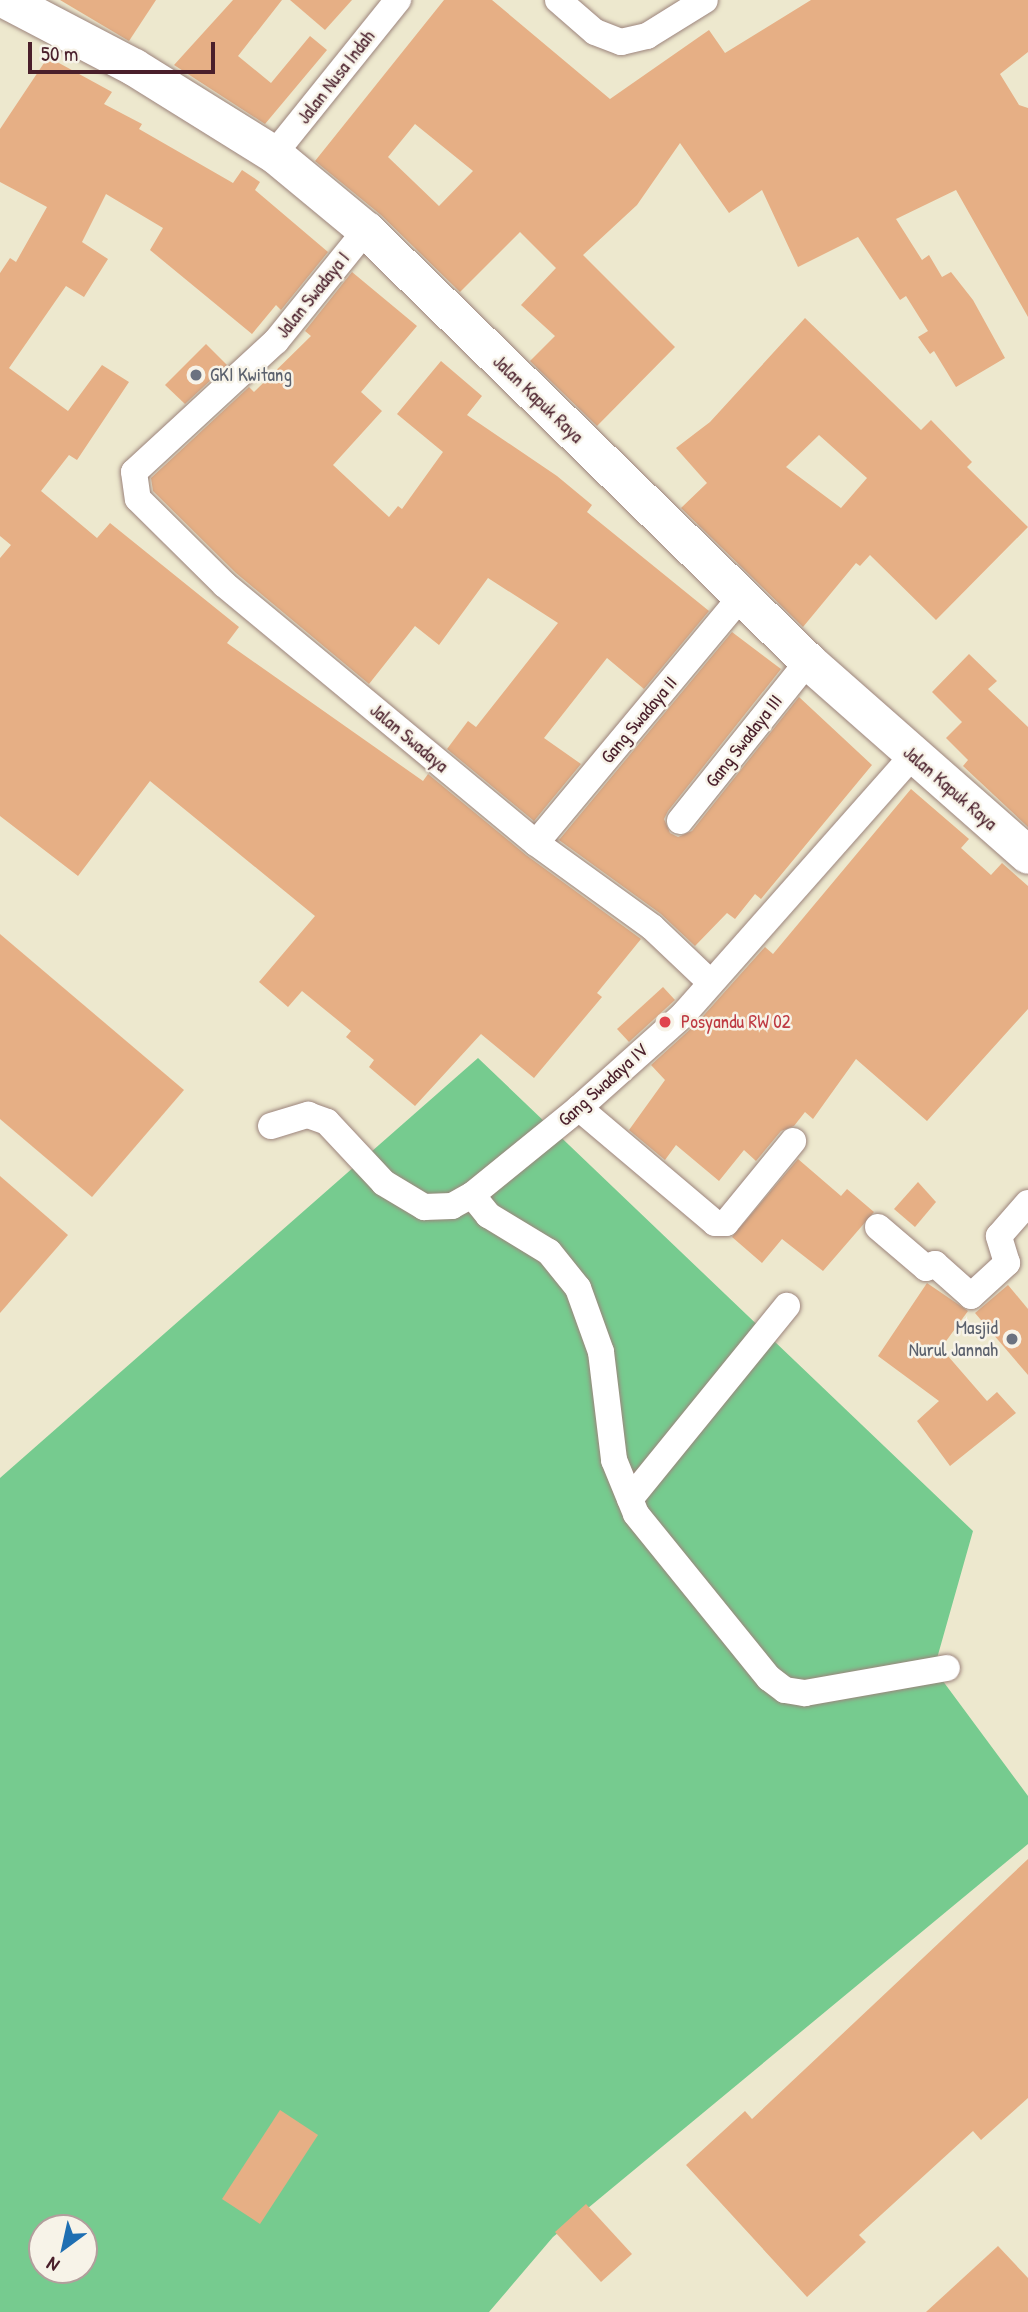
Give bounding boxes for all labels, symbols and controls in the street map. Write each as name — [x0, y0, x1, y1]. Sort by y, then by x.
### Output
street label: Jalan Nusa Indah — [292, 26, 380, 128]
scale bar — [32, 28, 219, 72]
text: 50 m — [41, 39, 78, 68]
street label: Jalan Swadaya I — [271, 247, 355, 343]
street label: Jalan Kapuk Raya — [488, 350, 588, 448]
place label: GKI Kwitang — [210, 364, 292, 386]
marker: GKI Kwitang — [188, 367, 204, 383]
street label: Gang Swadaya II — [596, 672, 682, 768]
street label: Gang Swadaya III — [701, 690, 787, 792]
street label: Jalan Swadaya — [365, 699, 453, 777]
street label: Jalan Kapuk Raya — [898, 741, 1002, 835]
place label: Posyandu RW 02 — [681, 1011, 791, 1033]
marker: Posyandu RW 02 — [655, 1012, 675, 1032]
street label: Gang Swadaya IV — [553, 1039, 653, 1131]
place label: Masjid Nurul Jannah — [909, 1317, 998, 1361]
marker: Masjid Nurul Jannah — [1004, 1331, 1020, 1347]
north arrow — [28, 2214, 98, 2284]
text: N — [41, 2251, 64, 2279]

